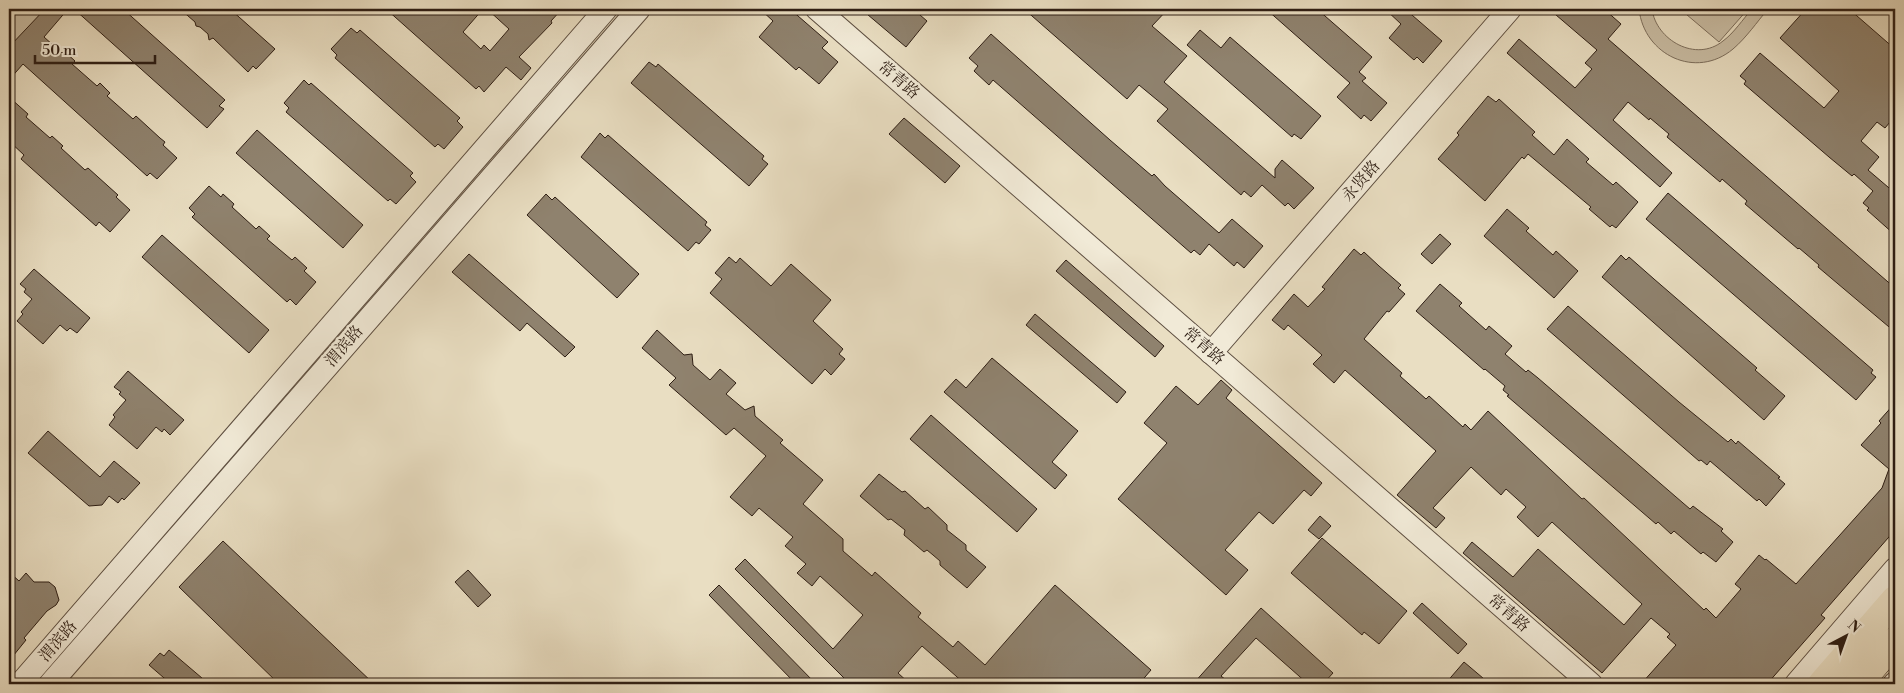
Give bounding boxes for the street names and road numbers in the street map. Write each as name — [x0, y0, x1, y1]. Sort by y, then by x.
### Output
street label: 常青路 — [874, 57, 924, 103]
street label: 永贤路 — [1338, 156, 1384, 206]
street label: 渭滨路 — [321, 321, 367, 371]
street label: 常青路 — [1179, 323, 1229, 369]
street label: 常青路 — [1484, 590, 1534, 636]
street label: 渭滨路 — [35, 616, 81, 666]

